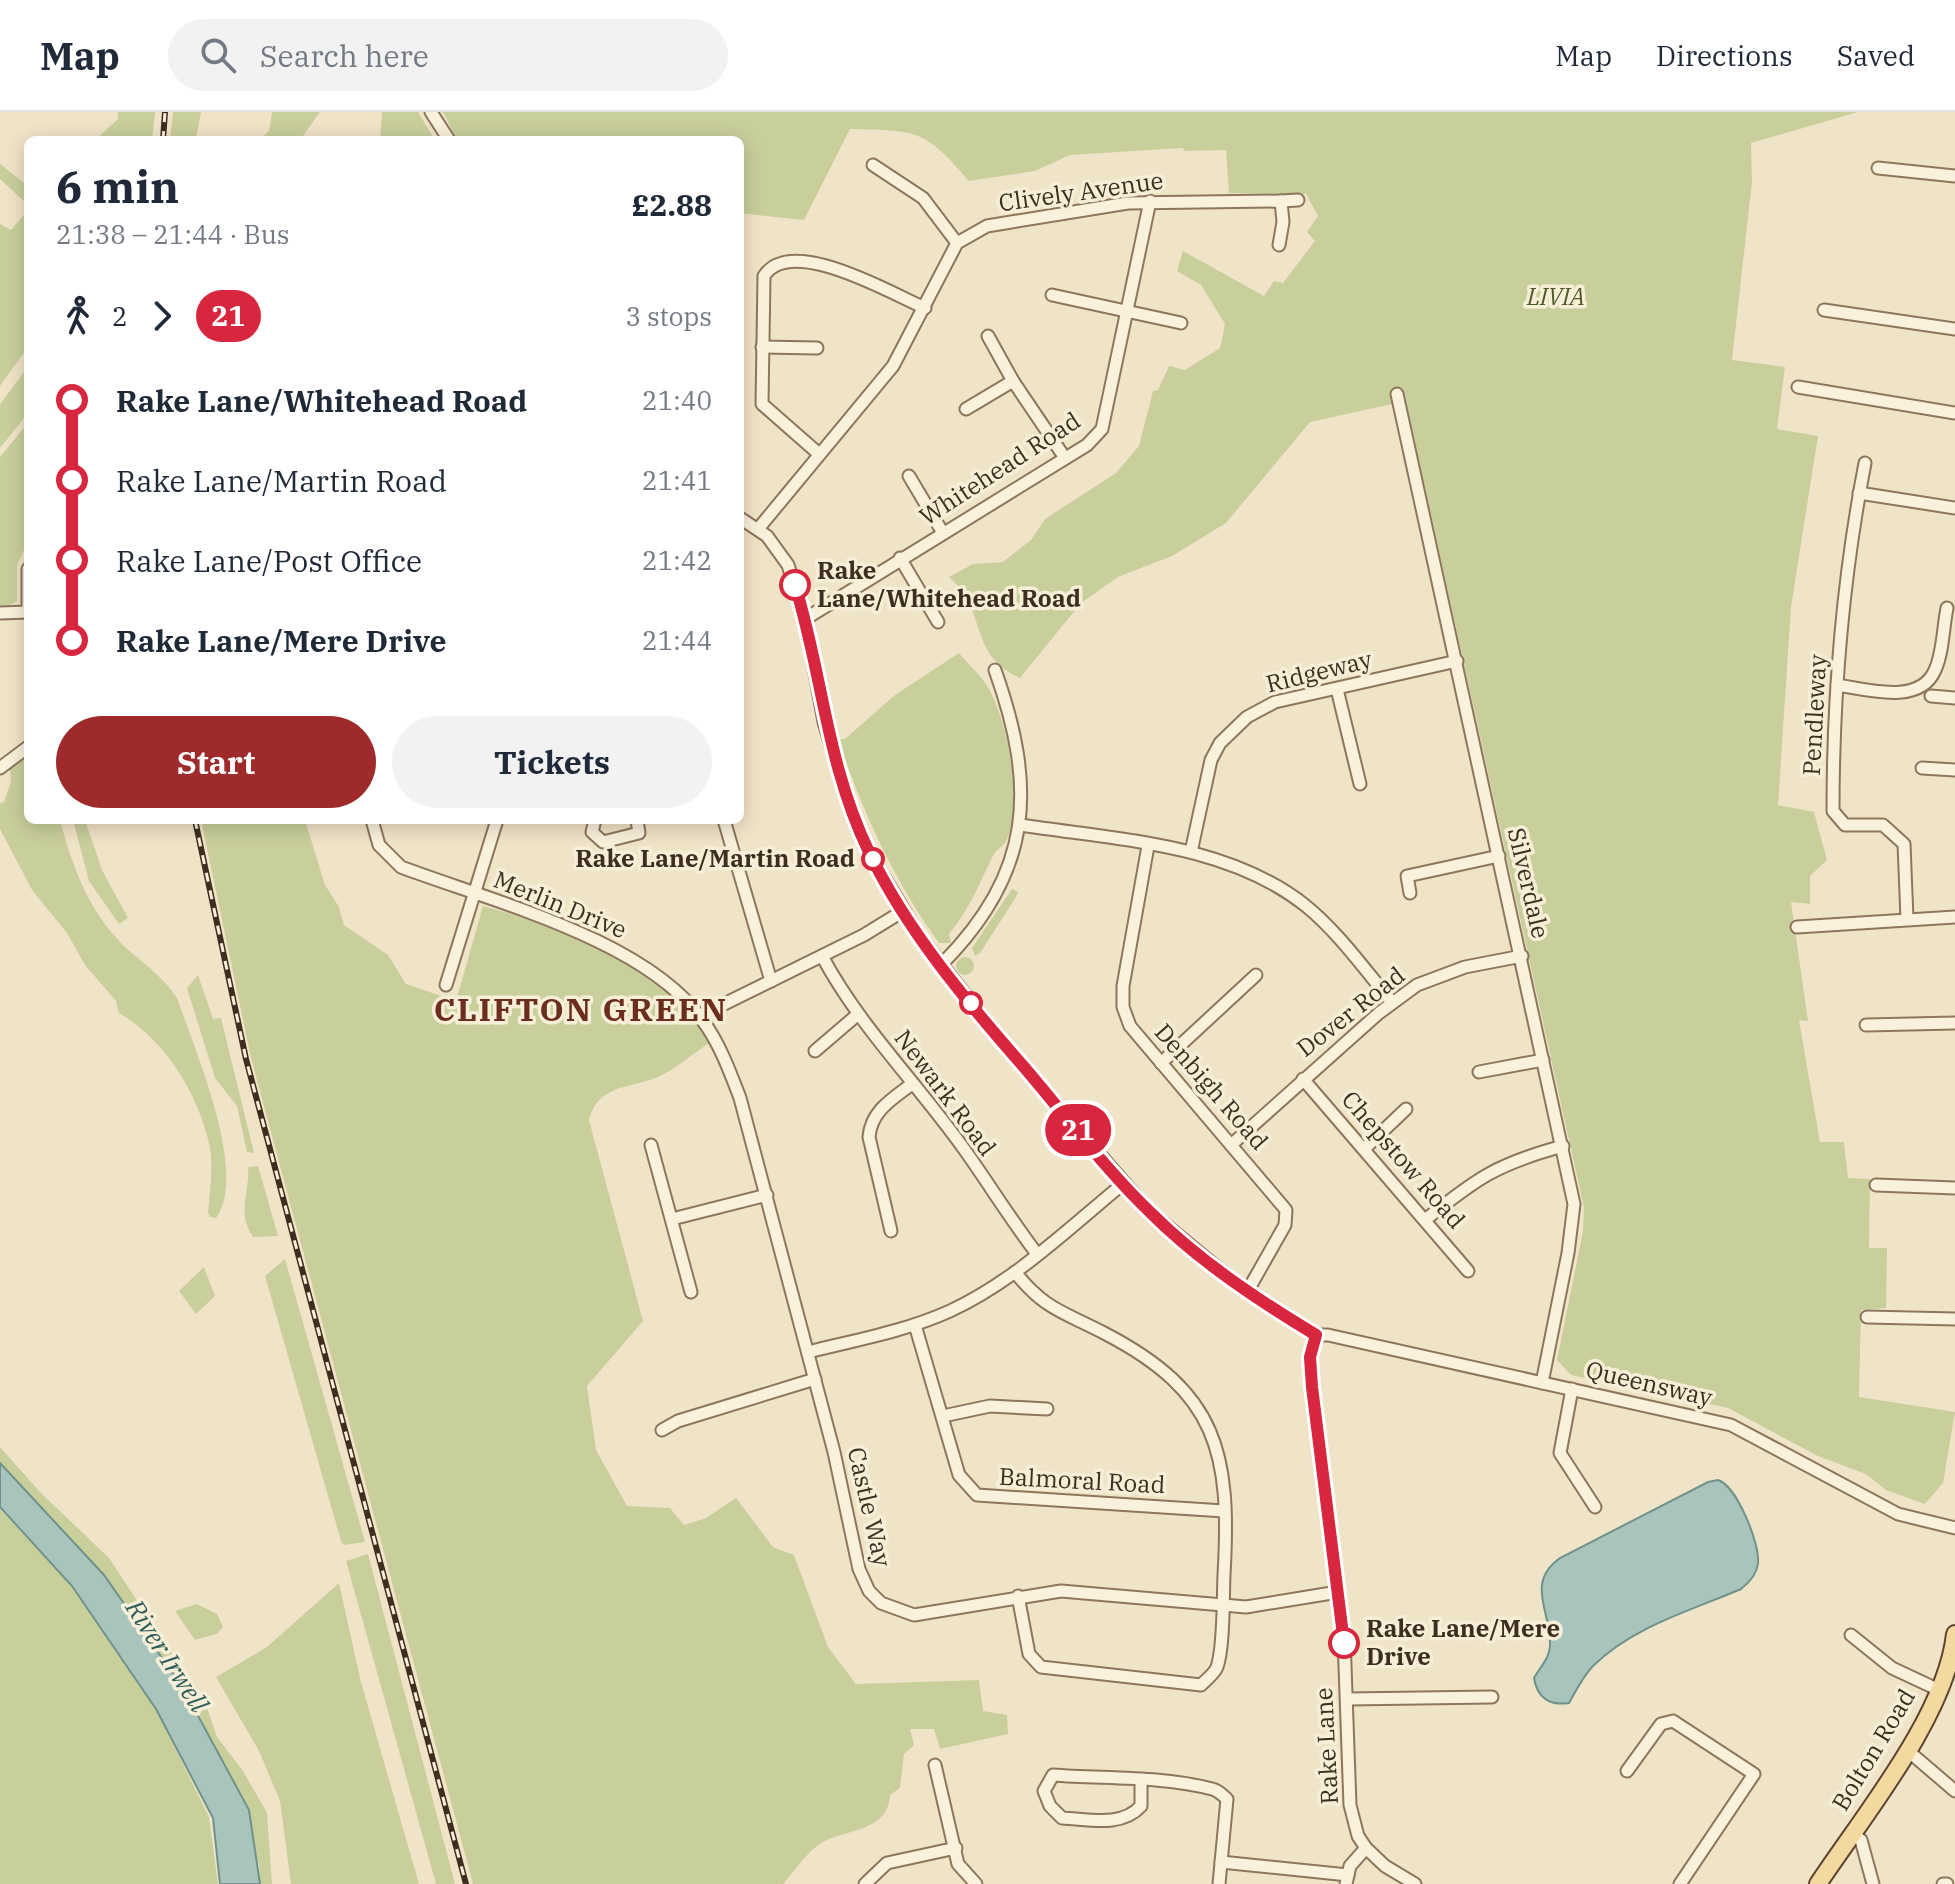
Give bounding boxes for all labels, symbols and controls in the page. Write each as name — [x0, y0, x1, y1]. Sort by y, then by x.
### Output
search box — [168, 19, 728, 91]
text: Map — [40, 31, 120, 80]
icon: search — [196, 33, 240, 77]
text: Search here — [260, 36, 429, 75]
text: Map — [1555, 37, 1612, 74]
text: Directions — [1656, 37, 1793, 74]
text: Saved — [1837, 37, 1915, 74]
text: 6 min — [56, 158, 179, 215]
street label: Clively Avenue — [997, 164, 1165, 218]
text: £2.88 — [632, 185, 712, 224]
text: 21:38 – 21:44 · Bus — [56, 217, 290, 251]
park label: LIVIA — [1526, 280, 1585, 312]
icon: walk — [56, 294, 100, 338]
icon: forward — [140, 294, 184, 338]
text: 21 — [212, 297, 245, 334]
text: 2 — [112, 299, 128, 333]
text: 3 stops — [625, 299, 712, 333]
text: Rake Lane/Whitehead Road — [116, 381, 527, 420]
text: 21:40 — [642, 383, 712, 417]
street label: Whitehead Road — [913, 404, 1086, 532]
text: Rake Lane/Martin Road — [116, 461, 447, 500]
text: 21:41 — [642, 463, 712, 497]
text: Rake Lane/Post Office — [116, 541, 422, 580]
text: 21:42 — [642, 543, 712, 577]
place label: Rake Lane/Whitehead Road — [817, 554, 1081, 614]
marker: Rake Lane/Whitehead Road — [780, 570, 810, 600]
text: Rake Lane/Mere Drive — [116, 621, 447, 660]
text: 21:44 — [642, 623, 712, 657]
street label: Ridgeway — [1262, 642, 1375, 700]
street label: Pendleway — [1795, 653, 1833, 776]
button: Start — [56, 716, 376, 808]
button: Tickets — [392, 716, 712, 808]
street label: Silverdale — [1501, 824, 1557, 941]
place label: Rake Lane/Martin Road — [575, 842, 855, 874]
marker: Rake Lane/Martin Road — [862, 848, 884, 870]
street label: Merlin Drive — [489, 863, 632, 945]
street label: Dover Road — [1290, 959, 1411, 1064]
district label: CLIFTON GREEN — [434, 988, 728, 1030]
unlabelled marker — [960, 992, 982, 1014]
street label: Denbigh Road — [1148, 1016, 1276, 1156]
street label: Newark Road — [888, 1023, 1004, 1162]
street label: Chepstow Road — [1335, 1084, 1473, 1235]
line badge: 21 — [1042, 1104, 1114, 1156]
text: 21 — [1061, 1111, 1095, 1148]
street label: Queensway — [1583, 1353, 1716, 1413]
street label: Castle Way — [841, 1444, 899, 1570]
street label: Balmoral Road — [998, 1460, 1166, 1500]
water label: River Irwell — [118, 1592, 217, 1719]
place label: Rake Lane/Mere Drive — [1366, 1612, 1560, 1672]
marker: Rake Lane/Mere Drive — [1329, 1628, 1359, 1658]
street label: Bolton Road — [1824, 1683, 1922, 1816]
street label: Rake Lane — [1307, 1687, 1345, 1805]

